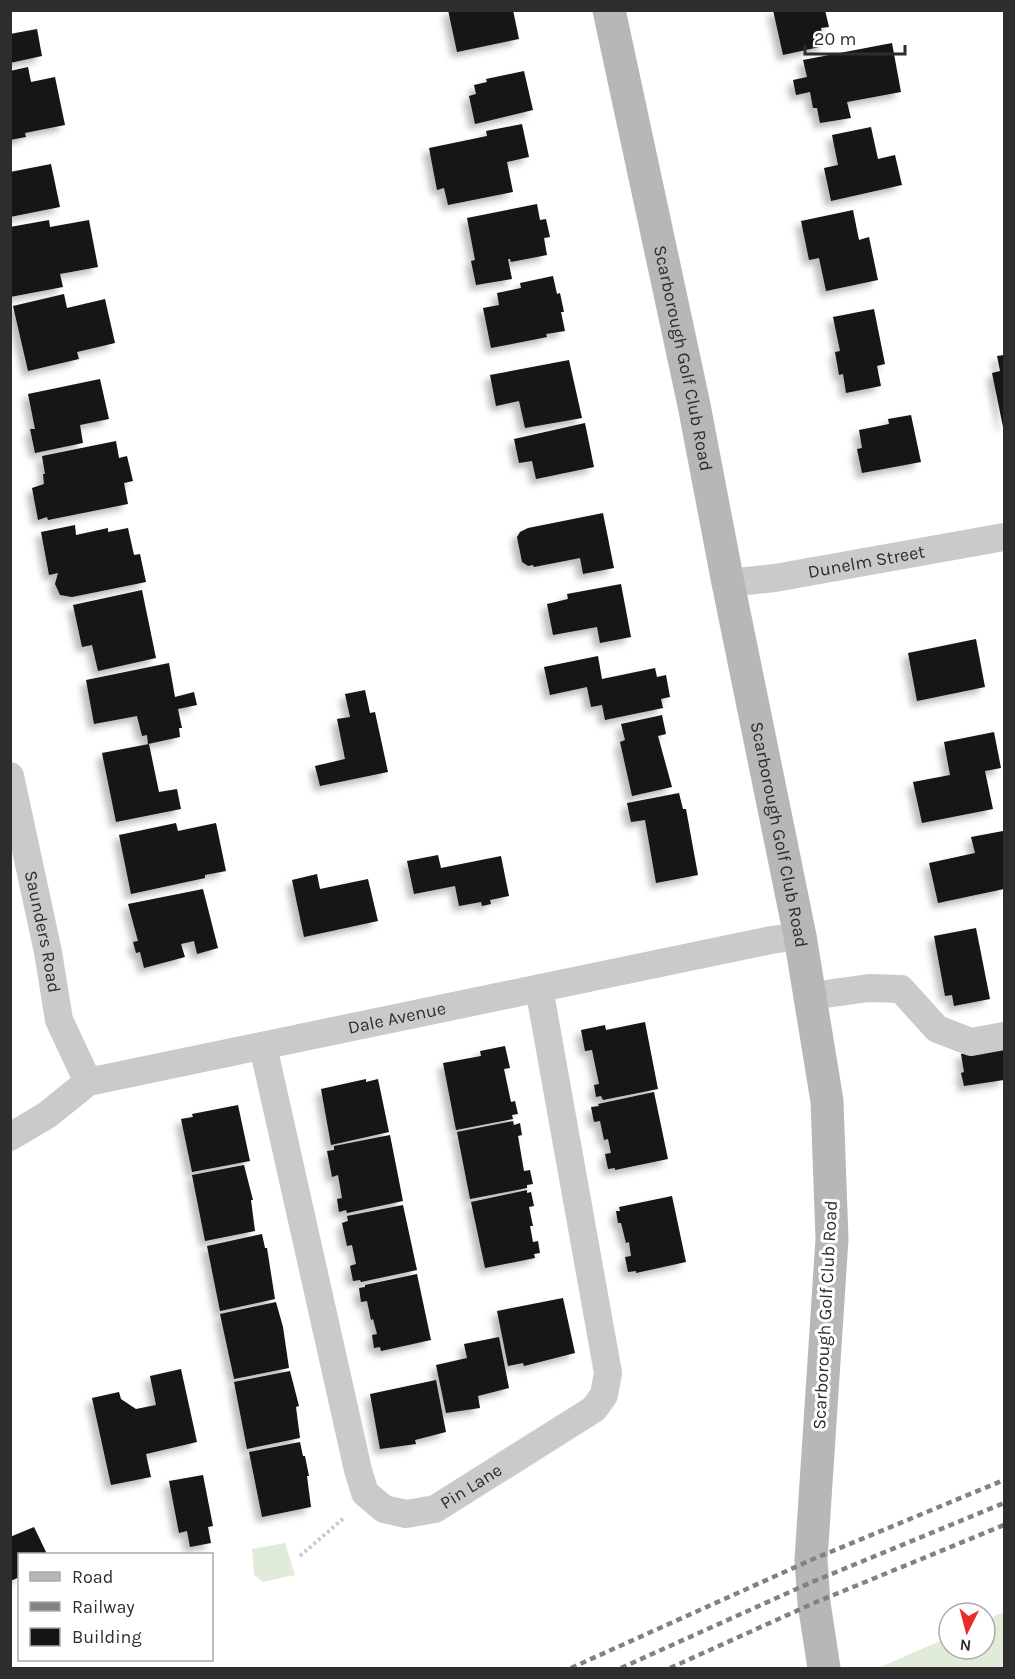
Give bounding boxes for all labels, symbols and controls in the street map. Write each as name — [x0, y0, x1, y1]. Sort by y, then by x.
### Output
scale bar — [805, 18, 906, 56]
text: 20 m — [814, 28, 856, 50]
street label: Scarborough Golf Club Road — [649, 243, 717, 473]
street label: Dunelm Street — [806, 540, 927, 583]
street label: Scarborough Golf Club Road — [746, 720, 813, 949]
street label: Saunders Road — [20, 868, 65, 994]
street label: Dale Avenue — [346, 997, 448, 1039]
street label: Scarborough Golf Club Road — [808, 1200, 842, 1430]
street label: Pin Lane — [436, 1459, 506, 1514]
legend — [18, 1553, 213, 1661]
text: Road — [72, 1566, 113, 1588]
text: Railway — [72, 1596, 135, 1618]
north arrow — [937, 1601, 997, 1661]
text: Building — [72, 1626, 142, 1648]
text: N — [959, 1635, 972, 1655]

